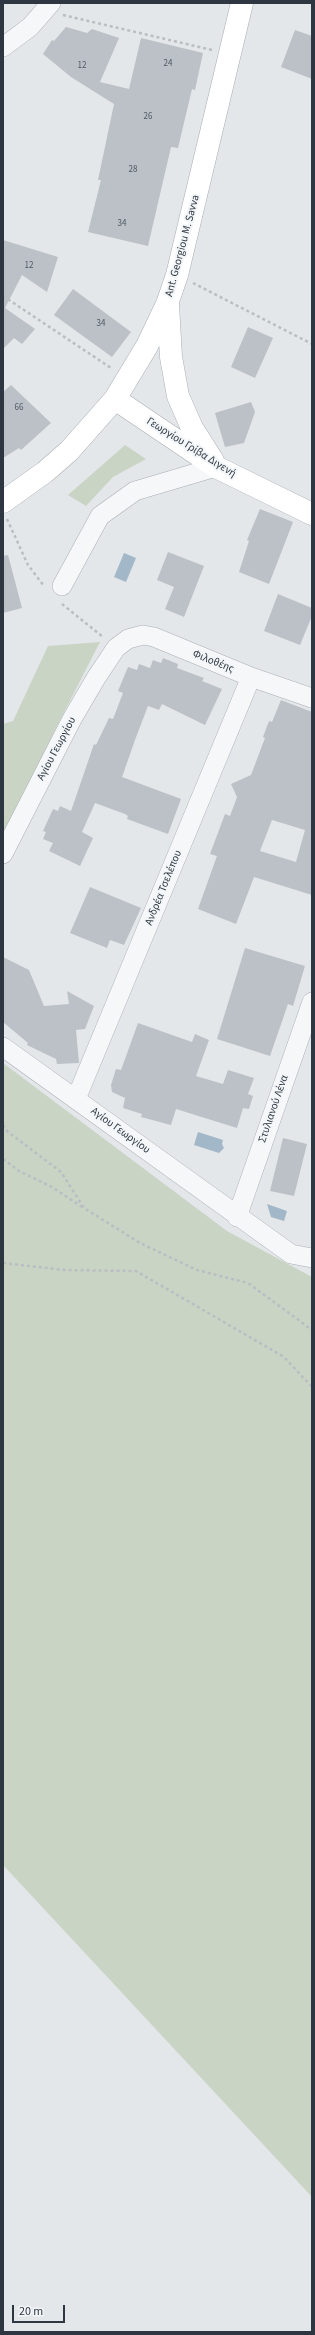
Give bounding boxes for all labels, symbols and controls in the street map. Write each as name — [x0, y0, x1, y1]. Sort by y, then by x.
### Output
house number: 24 — [164, 59, 172, 69]
house number: 12 — [78, 61, 86, 71]
house number: 26 — [144, 112, 152, 122]
house number: 28 — [129, 165, 137, 175]
street label: Ant. Georgiou M. Savva — [163, 194, 203, 298]
house number: 34 — [118, 219, 126, 229]
house number: 12 — [25, 261, 33, 271]
house number: 34 — [97, 319, 105, 329]
house number: 66 — [15, 403, 23, 413]
street label: Γεωργίου Γρίβα Διγενή — [144, 415, 238, 481]
street label: Φιλοθέης — [190, 648, 236, 676]
street label: Αγίου Γεωργίου — [35, 715, 79, 783]
street label: Ανδρέα Τσελέπου — [143, 848, 185, 928]
street label: Στυλιανού Λένα — [256, 1073, 292, 1145]
street label: Αγίου Γεωργίου — [88, 1105, 152, 1157]
scale bar — [14, 2297, 67, 2323]
text: 20 m — [19, 2303, 43, 2320]

